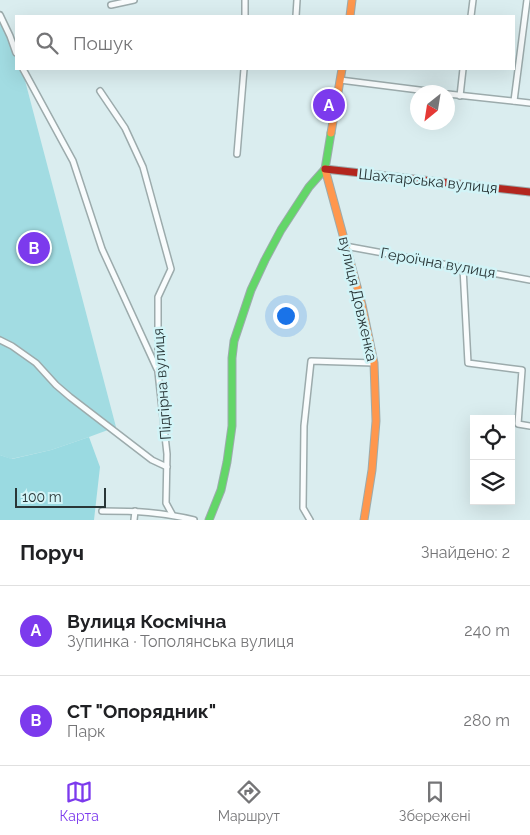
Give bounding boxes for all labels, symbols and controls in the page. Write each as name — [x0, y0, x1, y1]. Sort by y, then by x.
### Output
search box — [15, 15, 515, 70]
icon: search — [33, 29, 61, 57]
text: Пошук — [73, 32, 133, 54]
north arrow — [410, 85, 455, 130]
pin: A — [313, 86, 345, 124]
street label: Шахтарська вулиця — [357, 165, 499, 197]
pin: B — [18, 229, 50, 267]
street label: вулиця Довженка — [335, 235, 381, 363]
street label: Героїчна вулиця — [379, 244, 497, 282]
your location — [273, 303, 299, 329]
street label: Підгірна вулиця — [149, 327, 175, 441]
map controls — [470, 415, 515, 505]
button: locate — [470, 415, 515, 460]
button: layers — [470, 460, 515, 505]
scale bar — [15, 485, 106, 508]
text: 100 m — [22, 489, 62, 505]
text: Поруч — [20, 540, 84, 565]
text: Знайдено: 2 — [421, 543, 510, 562]
text: Вулиця Космічна — [67, 610, 226, 632]
text: A — [31, 621, 41, 640]
text: 240 m — [464, 621, 510, 640]
text: Зупинка · Тополянська вулиця — [67, 632, 294, 651]
text: СТ "Опорядник" — [67, 700, 216, 722]
text: B — [31, 711, 41, 730]
text: 280 m — [464, 711, 510, 730]
text: Парк — [67, 722, 105, 741]
tab: Карта — [59, 778, 99, 824]
tab: Маршрут — [218, 778, 280, 824]
tab: Збережені — [399, 778, 471, 824]

